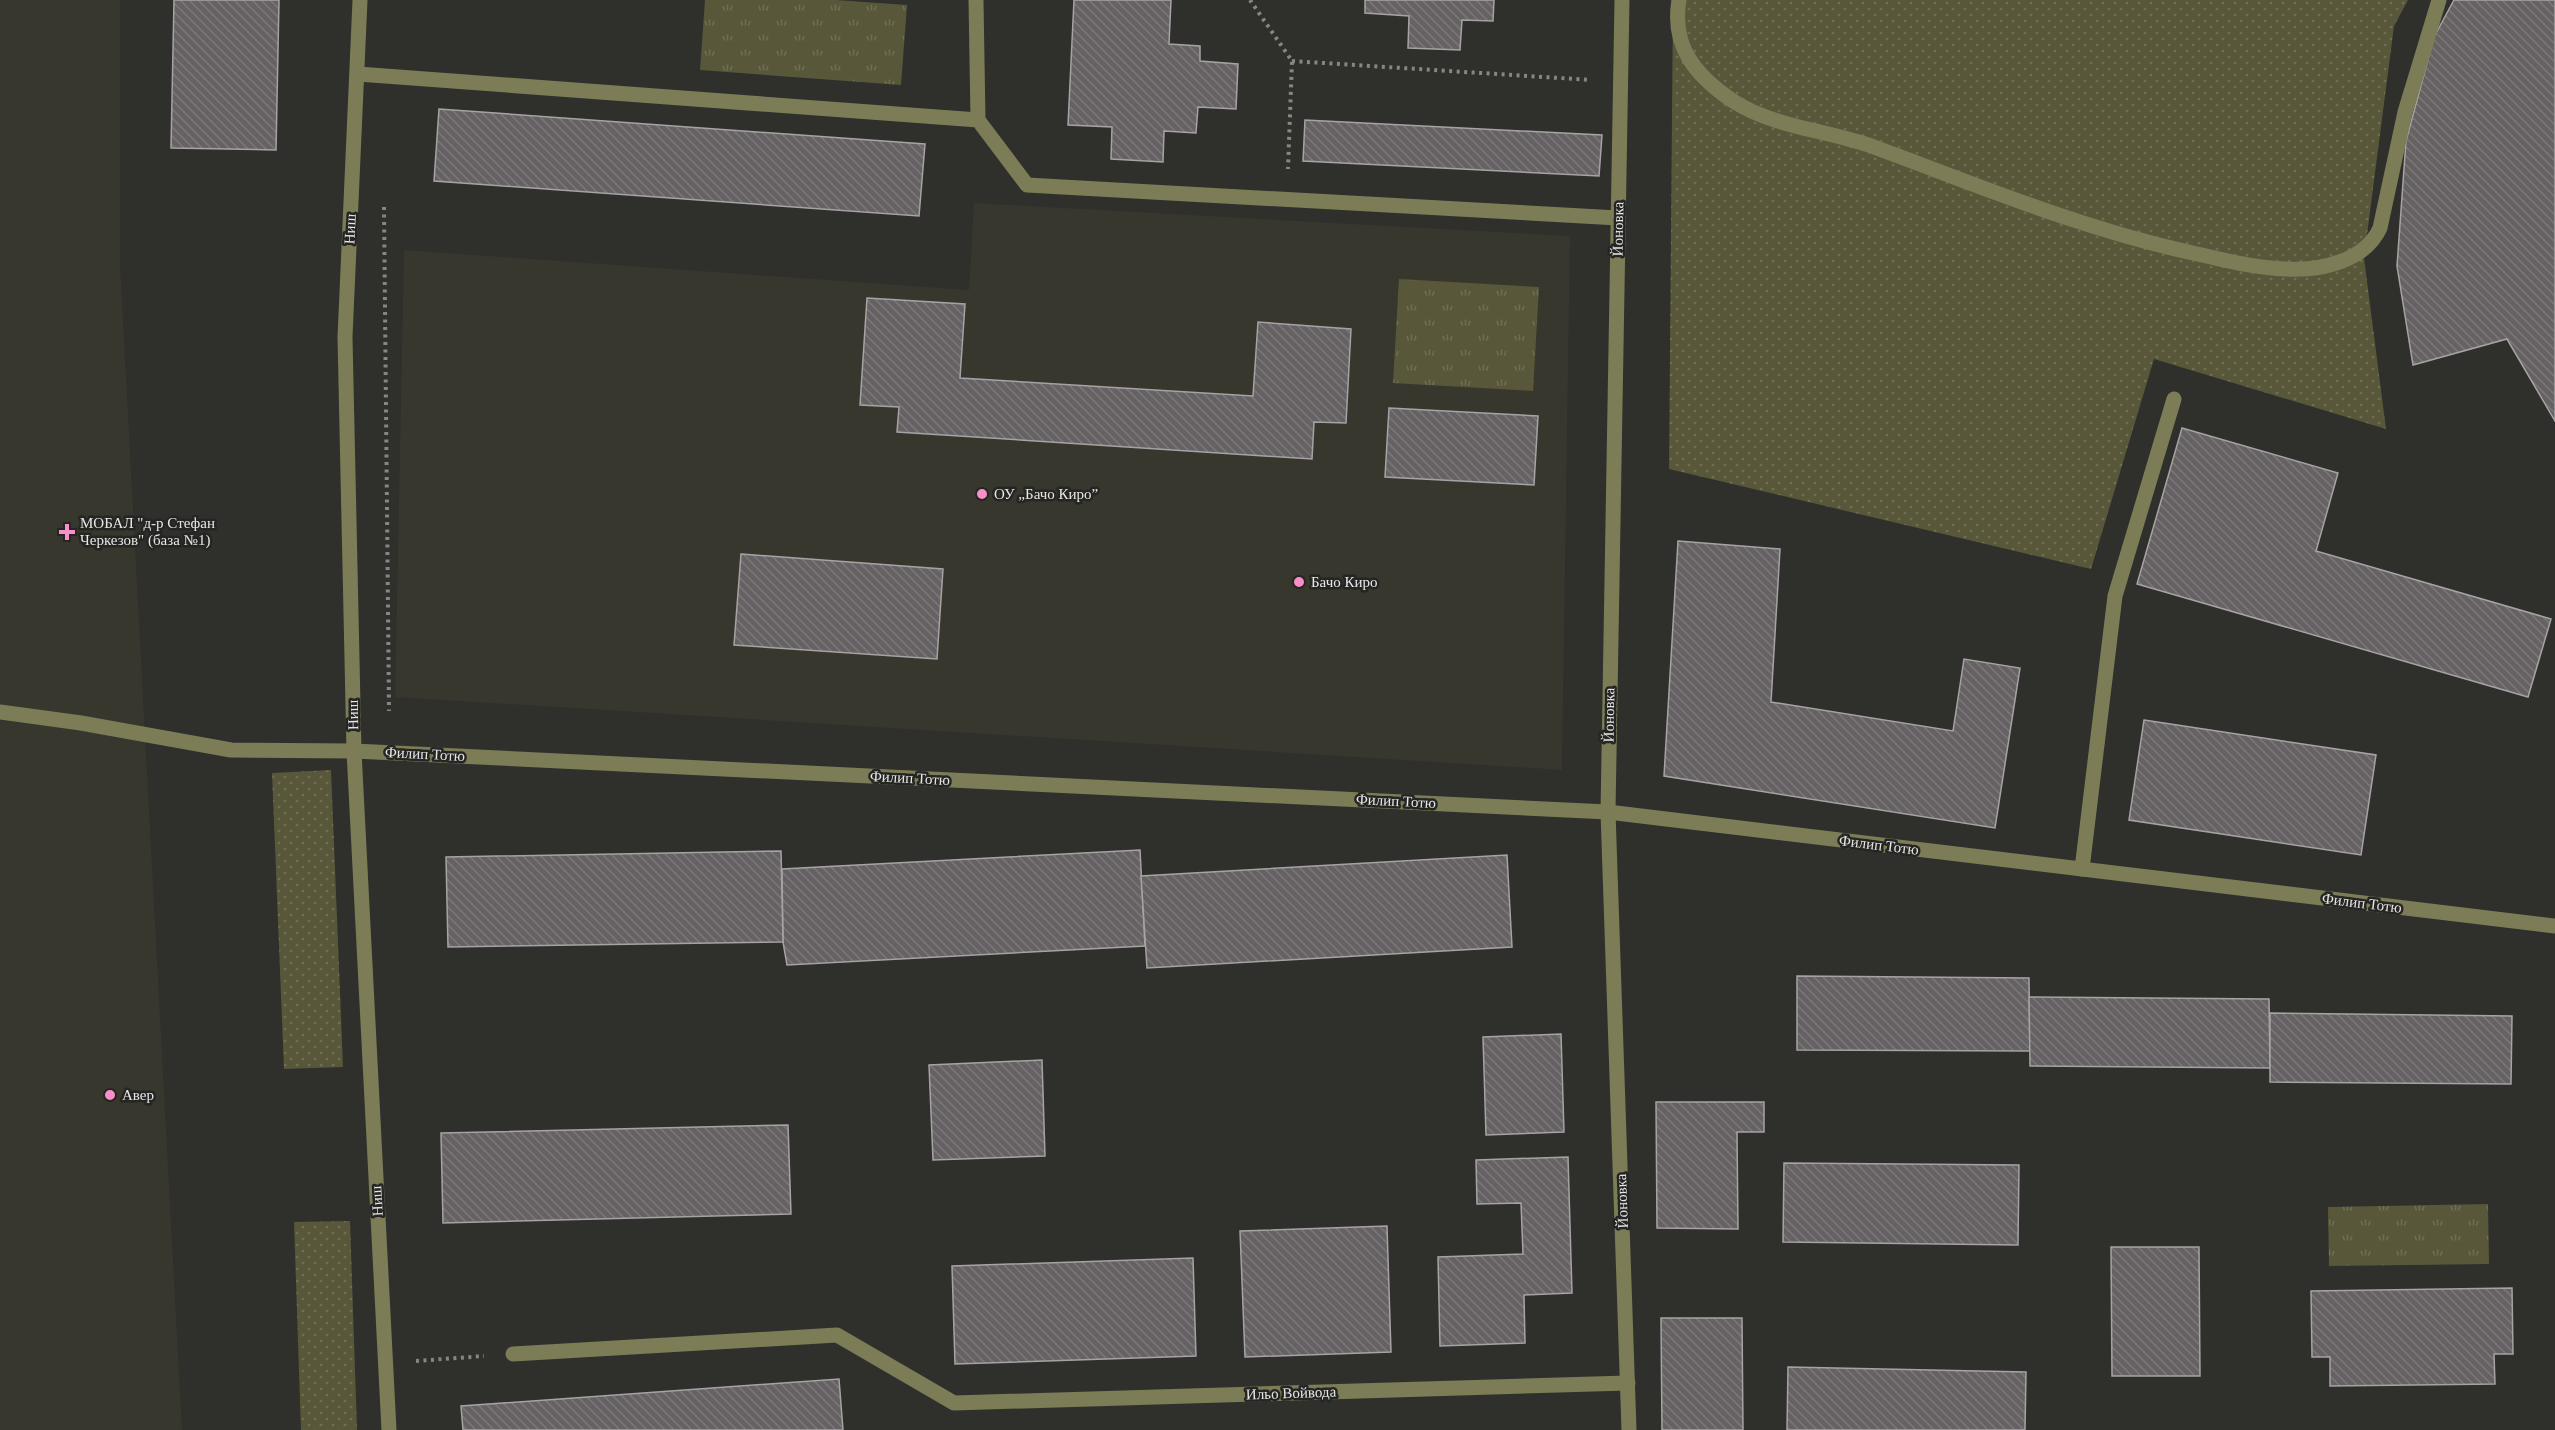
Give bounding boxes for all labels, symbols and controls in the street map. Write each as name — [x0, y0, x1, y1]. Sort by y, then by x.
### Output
street label: Йоновка — [1610, 201, 1626, 256]
street label: Ниш — [341, 213, 359, 245]
place label: ОУ „Бачо Киро” — [994, 486, 1098, 502]
marker: ОУ „Бачо Киро” — [975, 487, 989, 501]
place label: МОБАЛ "д-р Стефан Черкезов" (база №1) — [80, 515, 215, 549]
marker: МОБАЛ "д-р Стефан Черкезов" (база №1) — [58, 523, 76, 541]
place label: Бачо Киро — [1311, 574, 1378, 590]
marker: Бачо Киро — [1292, 575, 1306, 589]
street label: Йоновка — [1601, 687, 1617, 742]
street label: Ниш — [345, 699, 361, 730]
street label: Филип Тотю — [384, 744, 466, 764]
street label: Филип Тотю — [869, 768, 951, 788]
street label: Филип Тотю — [1355, 791, 1437, 811]
street label: Филип Тотю — [1838, 832, 1920, 858]
street label: Филип Тотю — [2321, 890, 2403, 916]
place label: Авер — [122, 1087, 154, 1103]
marker: Авер — [103, 1088, 117, 1102]
street label: Йоновка — [1613, 1173, 1631, 1229]
street label: Ниш — [368, 1185, 386, 1217]
street label: Ильо Войвода — [1246, 1383, 1337, 1403]

